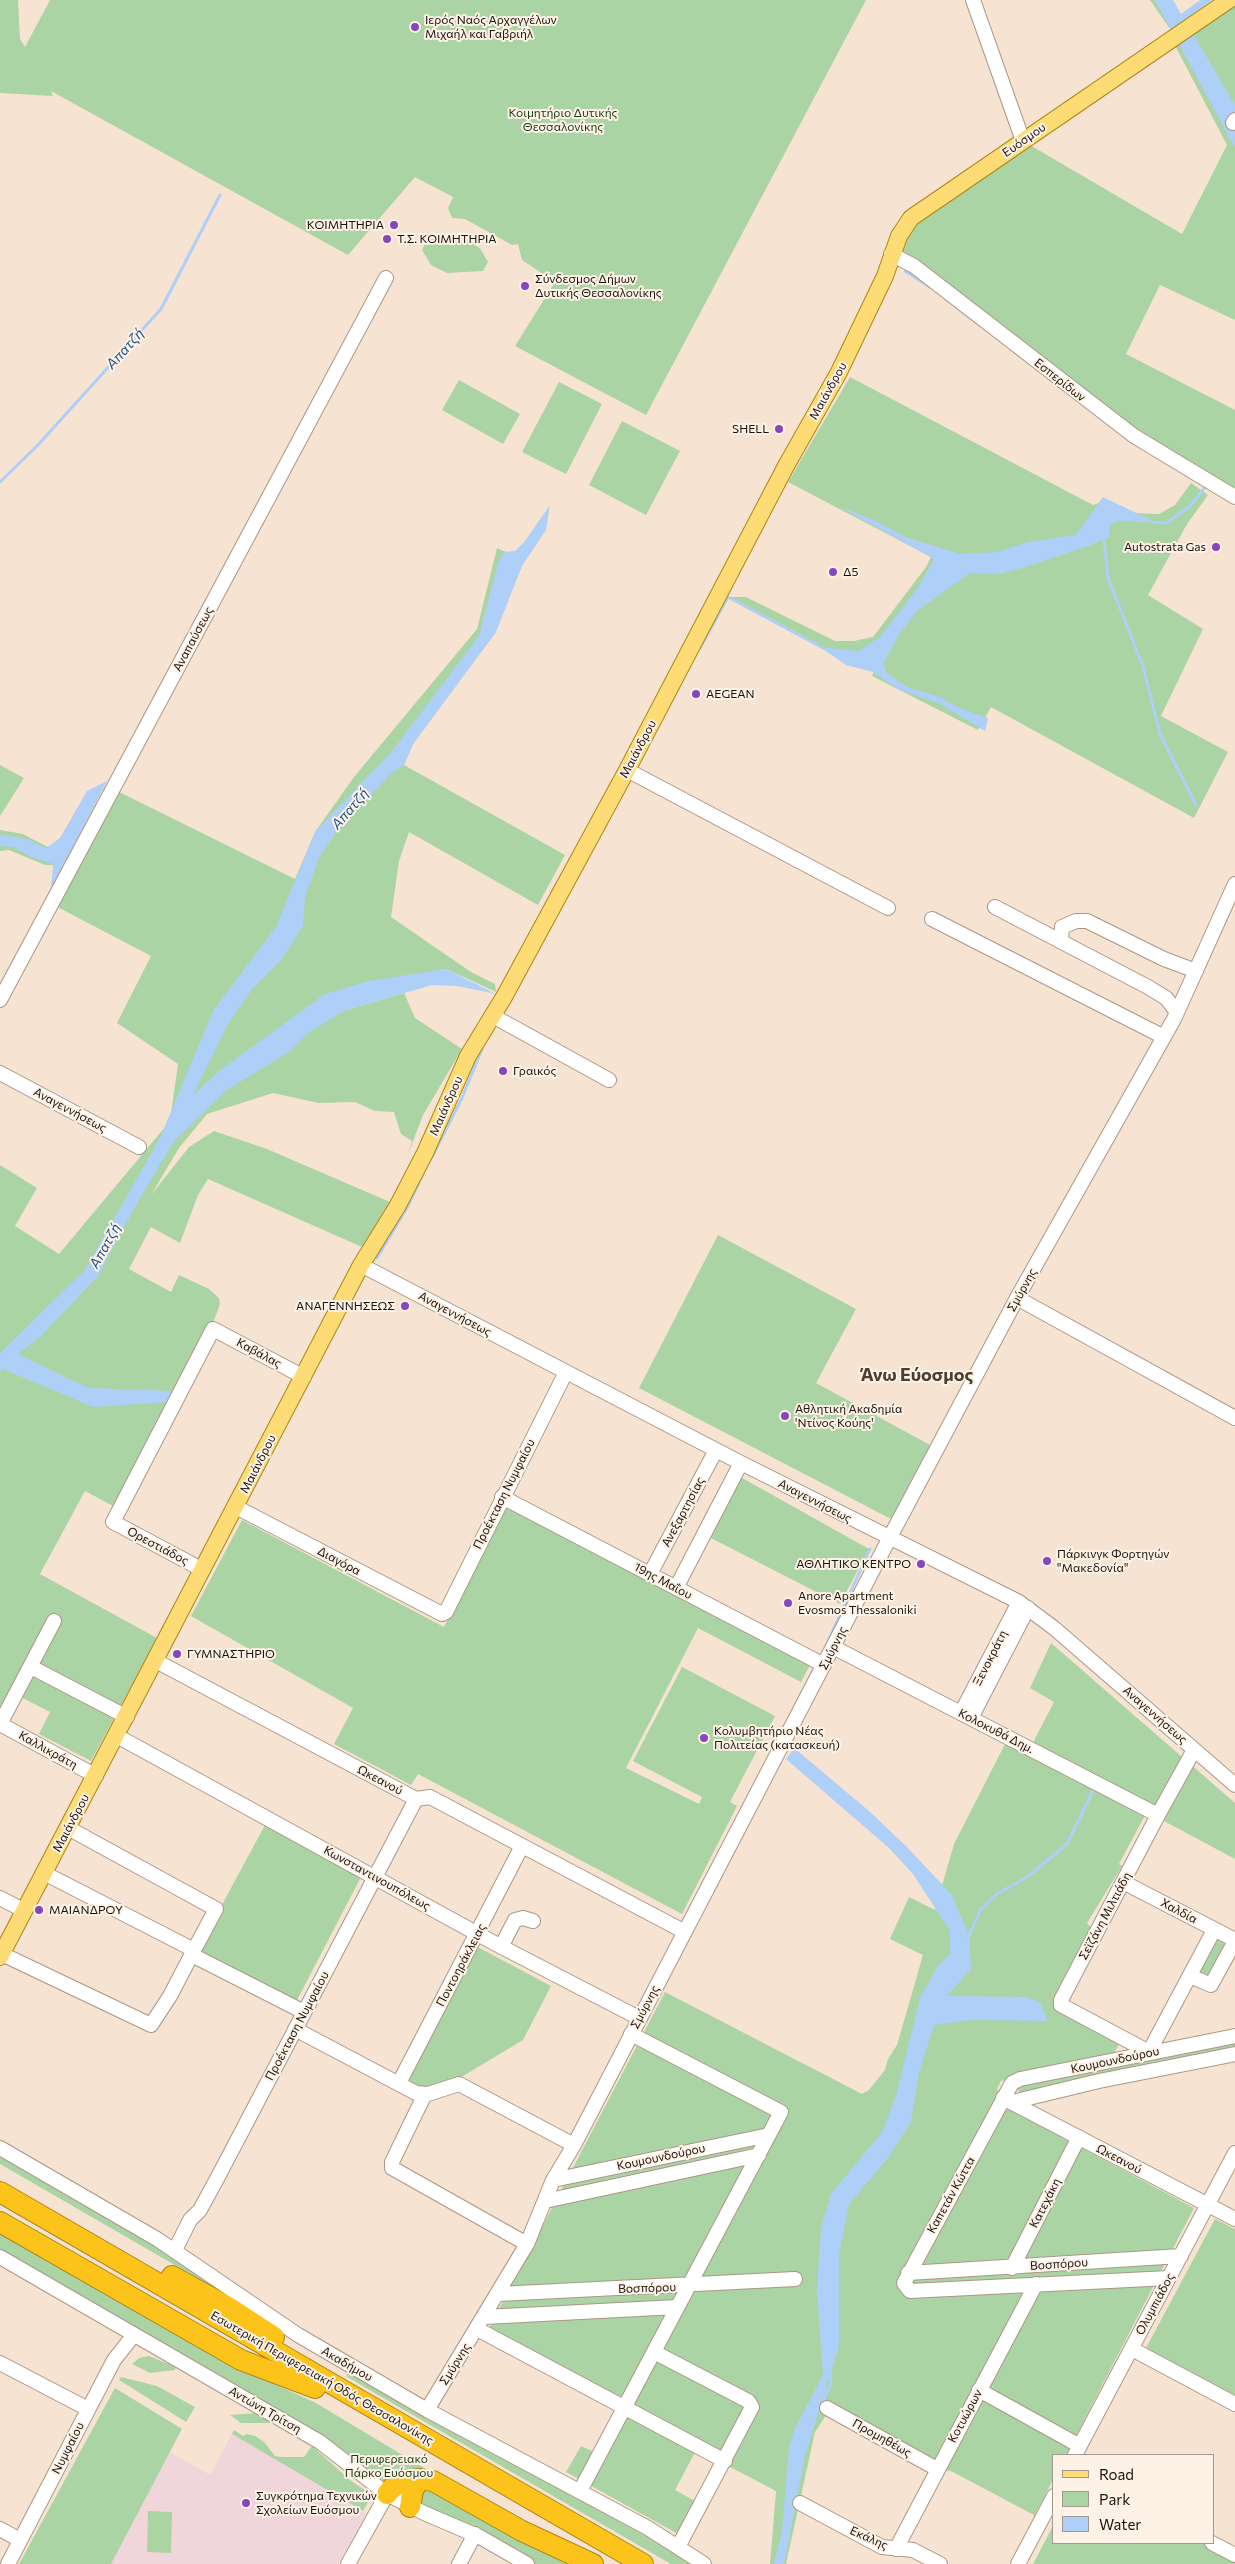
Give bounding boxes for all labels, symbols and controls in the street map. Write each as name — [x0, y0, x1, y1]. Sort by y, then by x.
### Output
place label: Ιερός Ναός Αρχαγγέλων Μιχαήλ και Γαβριήλ — [425, 13, 557, 41]
marker: Ιερός Ναός Αρχαγγέλων Μιχαήλ και Γαβριήλ — [409, 21, 421, 33]
park label: Κοιμητήριο Δυτικής Θεσσαλονίκης — [508, 106, 618, 134]
street label: Ευόσμου — [1000, 120, 1048, 160]
place label: ΚΟΙΜΗΤΗΡΙΑ — [307, 218, 384, 232]
marker: ΚΟΙΜΗΤΗΡΙΑ — [388, 219, 400, 231]
place label: Τ.Σ. ΚΟΙΜΗΤΗΡΙΑ — [397, 232, 497, 246]
marker: Τ.Σ. ΚΟΙΜΗΤΗΡΙΑ — [381, 233, 393, 245]
place label: Σύνδεσμος Δήμων Δυτικής Θεσσαλονίκης — [535, 272, 662, 300]
marker: Σύνδεσμος Δήμων Δυτικής Θεσσαλονίκης — [519, 280, 531, 292]
water label: Απατζή — [103, 325, 147, 373]
street label: Εσπερίδων — [1031, 356, 1089, 404]
street label: Μαιάνδρου — [806, 360, 850, 422]
place label: SHELL — [732, 422, 769, 436]
marker: SHELL — [773, 423, 785, 435]
place label: Autostrata Gas — [1124, 540, 1206, 554]
marker: Autostrata Gas — [1210, 541, 1222, 553]
place label: Δ5 — [843, 565, 859, 579]
marker: Δ5 — [827, 566, 839, 578]
street label: Αναπαύσεως — [170, 604, 216, 674]
place label: AEGEAN — [706, 687, 755, 701]
marker: AEGEAN — [690, 688, 702, 700]
street label: Μαιάνδρου — [617, 717, 659, 781]
water label: Απατζή — [328, 785, 372, 833]
place label: Γραικός — [513, 1064, 556, 1078]
marker: Γραικός — [497, 1065, 509, 1077]
street label: Μαιάνδρου — [426, 1074, 466, 1138]
street label: Αναγεννήσεως — [31, 1085, 109, 1135]
water label: Απατζή — [86, 1221, 124, 1271]
street label: Σμύρνης — [1004, 1266, 1040, 1314]
street label: Αναγεννήσεως — [416, 1289, 494, 1339]
place label: ΑΝΑΓΕΝΝΗΣΕΩΣ — [296, 1299, 395, 1313]
marker: ΑΝΑΓΕΝΝΗΣΕΩΣ — [399, 1300, 411, 1312]
street label: Καβάλας — [234, 1335, 284, 1371]
district label: Άνω Εύοσμος — [861, 1364, 973, 1386]
place label: Αθλητική Ακαδημία 'Ντίνος Κούης' — [795, 1402, 902, 1430]
marker: Αθλητική Ακαδημία 'Ντίνος Κούης' — [779, 1410, 791, 1422]
street label: Μαιάνδρου — [237, 1432, 279, 1496]
street label: Προέκταση Νυμφαίου — [470, 1437, 538, 1551]
street label: Ανεξαρτησίας — [659, 1475, 707, 1549]
street label: Αναγεννήσεως — [776, 1476, 854, 1526]
street label: Ορεστιάδος — [125, 1524, 191, 1568]
street label: Διαγόρα — [315, 1544, 363, 1578]
place label: Πάρκινγκ Φορτηγών "Μακεδονία" — [1057, 1547, 1169, 1575]
marker: Πάρκινγκ Φορτηγών "Μακεδονία" — [1041, 1555, 1053, 1567]
place label: ΑΘΛΗΤΙΚΟ ΚΕΝΤΡΟ — [796, 1557, 911, 1571]
marker: ΑΘΛΗΤΙΚΟ ΚΕΝΤΡΟ — [915, 1558, 927, 1570]
street label: 19ης Μαΐου — [631, 1560, 695, 1602]
place label: Anore Apartment Evosmos Thessaloniki — [798, 1589, 917, 1617]
marker: Anore Apartment Evosmos Thessaloniki — [782, 1597, 794, 1609]
street label: Σμύρνης — [816, 1624, 850, 1672]
street label: Ξενοκράτη — [970, 1628, 1010, 1688]
place label: ΓΥΜΝΑΣΤΗΡΙΟ — [187, 1647, 275, 1661]
marker: ΓΥΜΝΑΣΤΗΡΙΟ — [171, 1648, 183, 1660]
street label: Αναγεννήσεως — [1120, 1683, 1190, 1747]
street label: Κολοκυθά Δημ. — [956, 1706, 1036, 1756]
place label: Κολυμβητήριο Νέας Πολιτείας (κατασκευή) — [714, 1724, 840, 1752]
street label: Καλλικράτη — [16, 1728, 80, 1772]
marker: Κολυμβητήριο Νέας Πολιτείας (κατασκευή) — [698, 1732, 710, 1744]
street label: Ωκεανού — [355, 1762, 405, 1798]
street label: Μαιάνδρου — [50, 1791, 92, 1855]
street label: Κωνσταντινουπόλεως — [321, 1843, 433, 1913]
street label: Σεϊζάνη Μιλτιάδη — [1076, 1870, 1134, 1962]
street label: Χαλδία — [1158, 1895, 1200, 1927]
place label: ΜΑΙΑΝΔΡΟΥ — [49, 1903, 123, 1917]
marker: ΜΑΙΑΝΔΡΟΥ — [33, 1904, 45, 1916]
street label: Ποντοηράκλειας — [433, 1921, 489, 2009]
street label: Προέκταση Νυμφαίου — [262, 1969, 332, 2083]
street label: Σμύρνης — [628, 1983, 662, 2031]
street label: Κουμουνδούρου — [1069, 2044, 1161, 2076]
street label: Κουμουνδούρου — [615, 2141, 707, 2173]
street label: Ωκεανού — [1094, 2141, 1144, 2177]
street label: Καπετάν Κώττα — [924, 2154, 978, 2236]
street label: Κατεχάκη — [1026, 2176, 1064, 2230]
street label: Βοσπόρου — [1030, 2255, 1088, 2273]
street label: Ολυμπιάδος — [1133, 2271, 1177, 2337]
street label: Βοσπόρου — [618, 2280, 676, 2296]
street label: Εσωτερική Περιφερειακή Οδός Θεσσαλονίκης — [208, 2308, 436, 2448]
street label: Σμύρνης — [436, 2340, 474, 2388]
street label: Ακαδήμου — [319, 2344, 375, 2384]
street label: Αντώνη Τρίτση — [226, 2383, 304, 2437]
street label: Κοτυώρων — [945, 2387, 985, 2445]
street label: Προμηθέως — [850, 2416, 914, 2460]
street label: Νυμφαίου — [49, 2420, 87, 2476]
park label: Περιφερειακό Πάρκο Ευόσμου — [345, 2452, 433, 2480]
legend — [1052, 2454, 1215, 2544]
text: Road — [1099, 2465, 1134, 2483]
place label: Συγκρότημα Τεχνικών Σχολείων Ευόσμου — [256, 2489, 377, 2517]
text: Park — [1099, 2490, 1130, 2508]
marker: Συγκρότημα Τεχνικών Σχολείων Ευόσμου — [240, 2497, 252, 2509]
text: Water — [1099, 2515, 1141, 2533]
street label: Εκάλης — [848, 2523, 890, 2553]

